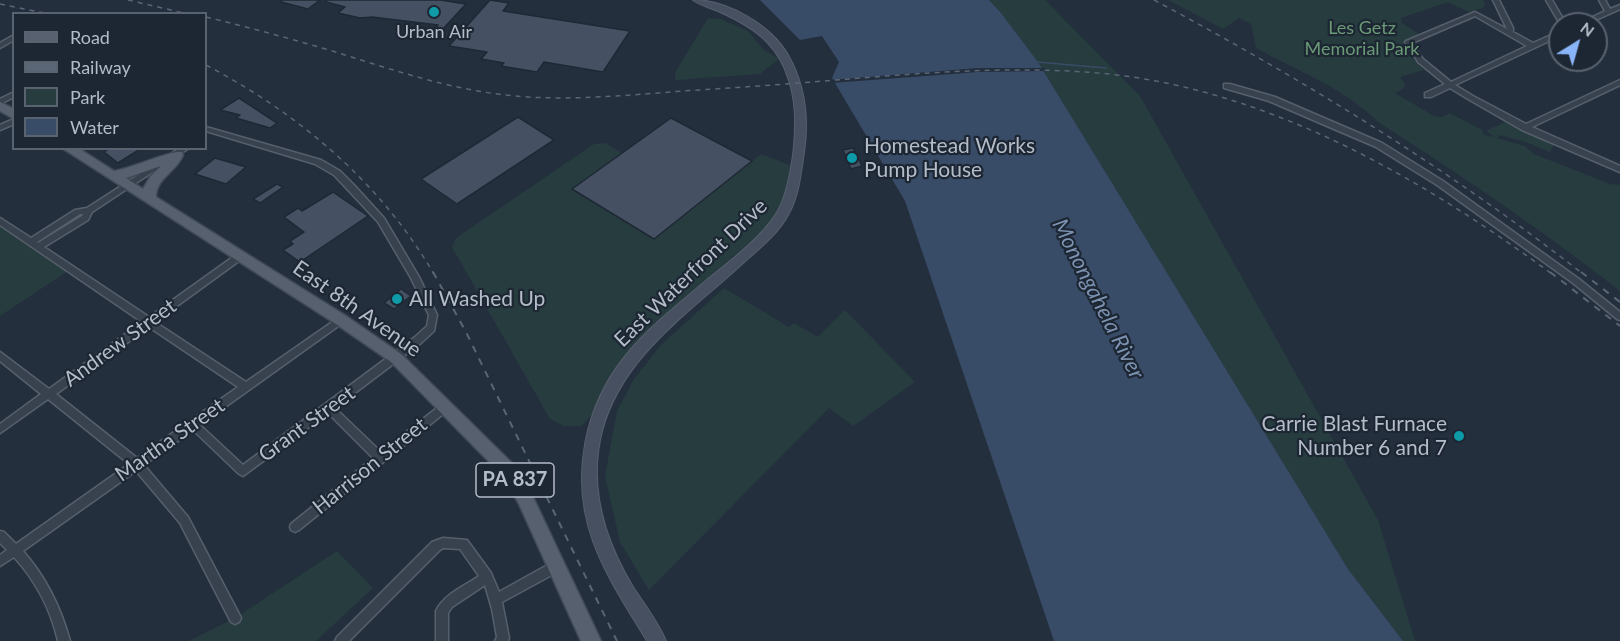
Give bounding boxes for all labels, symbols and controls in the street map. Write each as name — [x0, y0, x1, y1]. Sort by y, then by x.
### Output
marker: Urban Air — [427, 5, 441, 19]
legend — [12, 12, 207, 150]
north arrow — [1548, 12, 1608, 72]
park label: Les Getz Memorial Park — [1305, 17, 1419, 60]
text: N — [1577, 18, 1599, 40]
place label: Urban Air — [396, 21, 472, 43]
text: Road — [70, 26, 110, 48]
text: Railway — [70, 56, 131, 78]
text: Park — [70, 86, 105, 108]
text: Water — [70, 116, 119, 138]
place label: Homestead Works Pump House — [864, 133, 1035, 183]
marker: Homestead Works Pump House — [845, 151, 859, 165]
street label: East Waterfront Drive — [609, 194, 773, 352]
water label: Monongahela River — [1046, 215, 1150, 383]
street label: East 8th Avenue — [288, 255, 426, 363]
place label: All Washed Up — [409, 286, 545, 312]
marker: All Washed Up — [390, 292, 404, 306]
street label: Andrew Street — [59, 294, 181, 392]
street label: Grant Street — [254, 381, 360, 467]
street label: Martha Street — [111, 393, 229, 487]
place label: Carrie Blast Furnace Number 6 and 7 — [1261, 411, 1447, 461]
street label: Harrison Street — [308, 412, 432, 520]
marker: Carrie Blast Furnace Number 6 and 7 — [1452, 429, 1466, 443]
road number: PA 837 — [476, 463, 554, 497]

